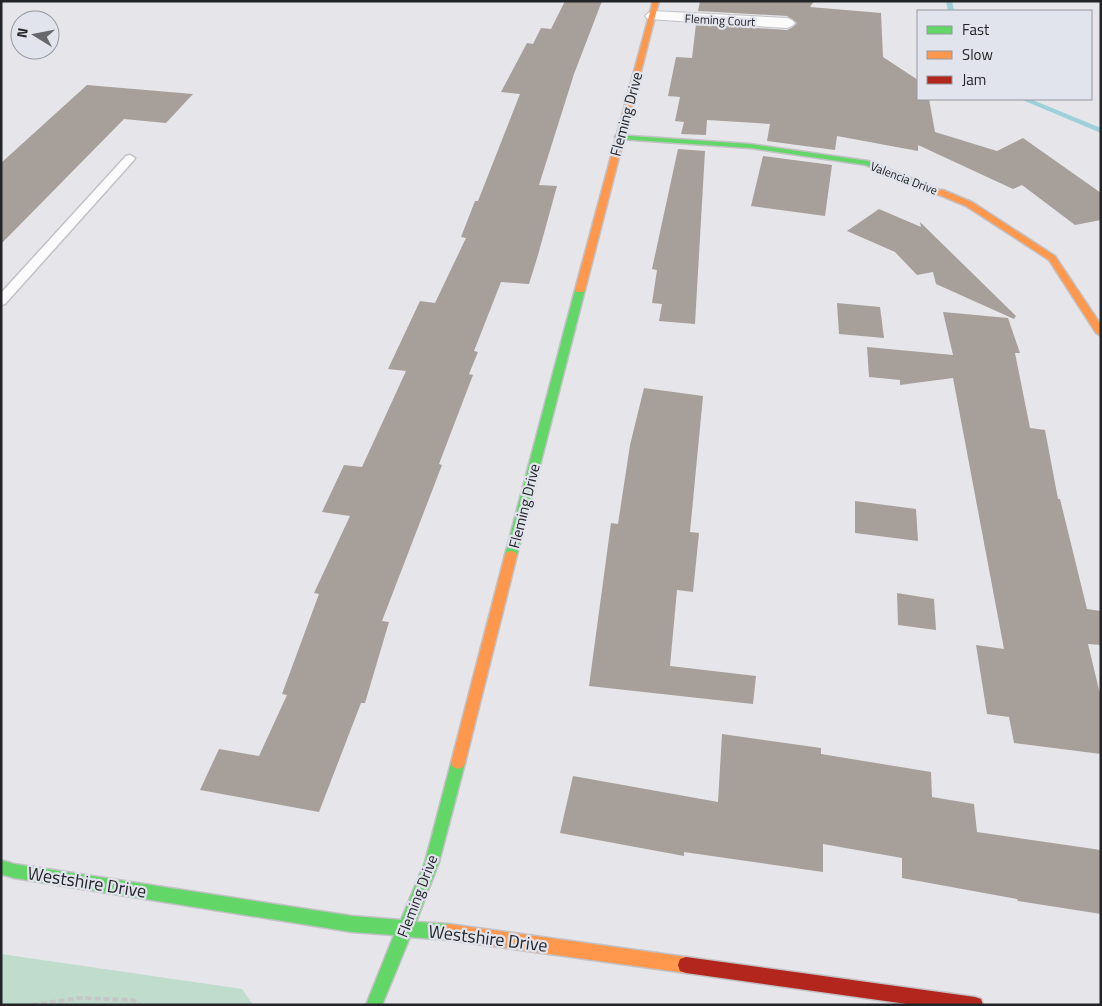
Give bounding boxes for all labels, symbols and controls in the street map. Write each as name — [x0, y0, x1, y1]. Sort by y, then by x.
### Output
street label: Fleming Court — [684, 9, 756, 31]
north arrow — [10, 10, 60, 60]
legend — [917, 10, 1092, 100]
text: Fast — [962, 18, 990, 41]
text: N — [11, 26, 33, 39]
text: Slow — [962, 43, 993, 66]
text: Jam — [962, 68, 986, 91]
street label: Fleming Drive — [604, 69, 648, 159]
street label: Valencia Drive — [868, 156, 940, 200]
street label: Fleming Drive — [502, 461, 546, 551]
street label: Fleming Drive — [391, 851, 443, 941]
street label: Westshire Drive — [26, 859, 148, 905]
street label: Westshire Drive — [427, 917, 549, 959]

